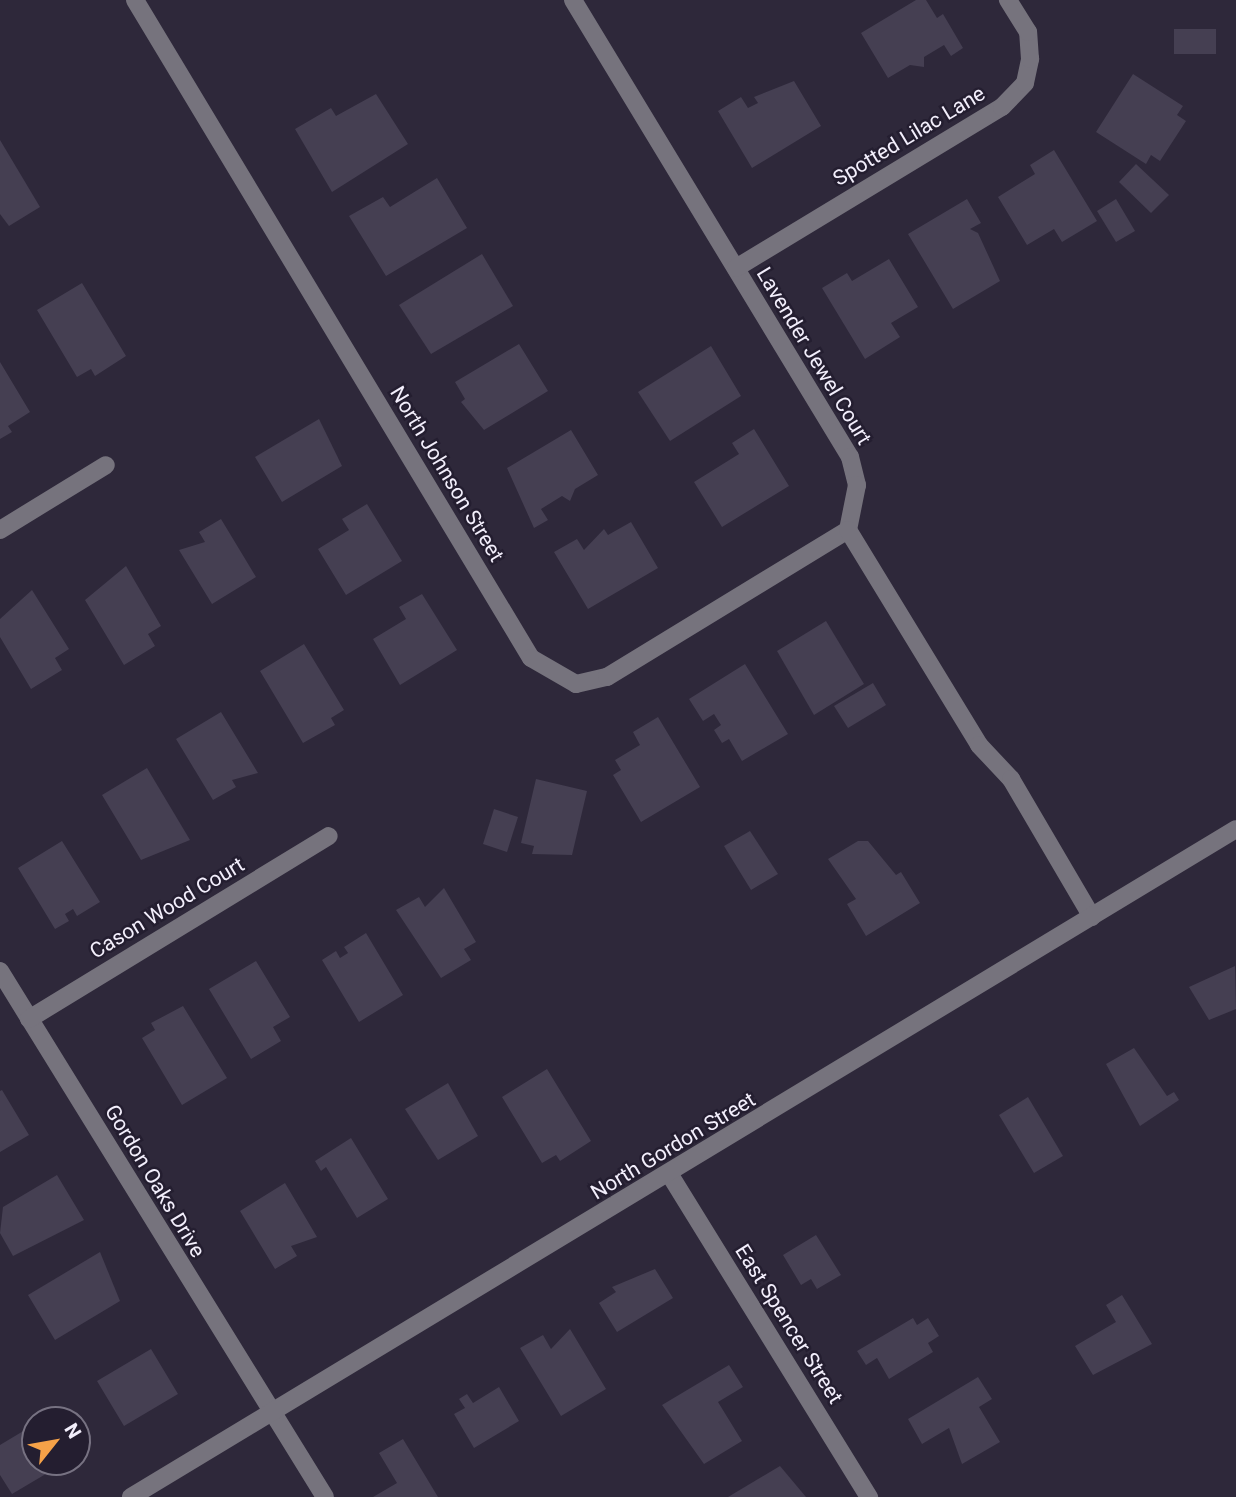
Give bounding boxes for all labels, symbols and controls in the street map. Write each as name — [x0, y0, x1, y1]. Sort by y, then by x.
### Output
street label: Spotted Lilac Lane — [828, 81, 990, 191]
street label: Lavender Jewel Court — [751, 263, 877, 449]
street label: North Johnson Street — [385, 382, 509, 566]
street label: Cason Wood Court — [85, 852, 249, 964]
street label: North Gordon Street — [586, 1087, 760, 1205]
street label: Gordon Oaks Drive — [100, 1100, 210, 1262]
street label: East Spencer Street — [730, 1240, 848, 1408]
north arrow — [21, 1406, 91, 1476]
text: N — [59, 1419, 86, 1443]

